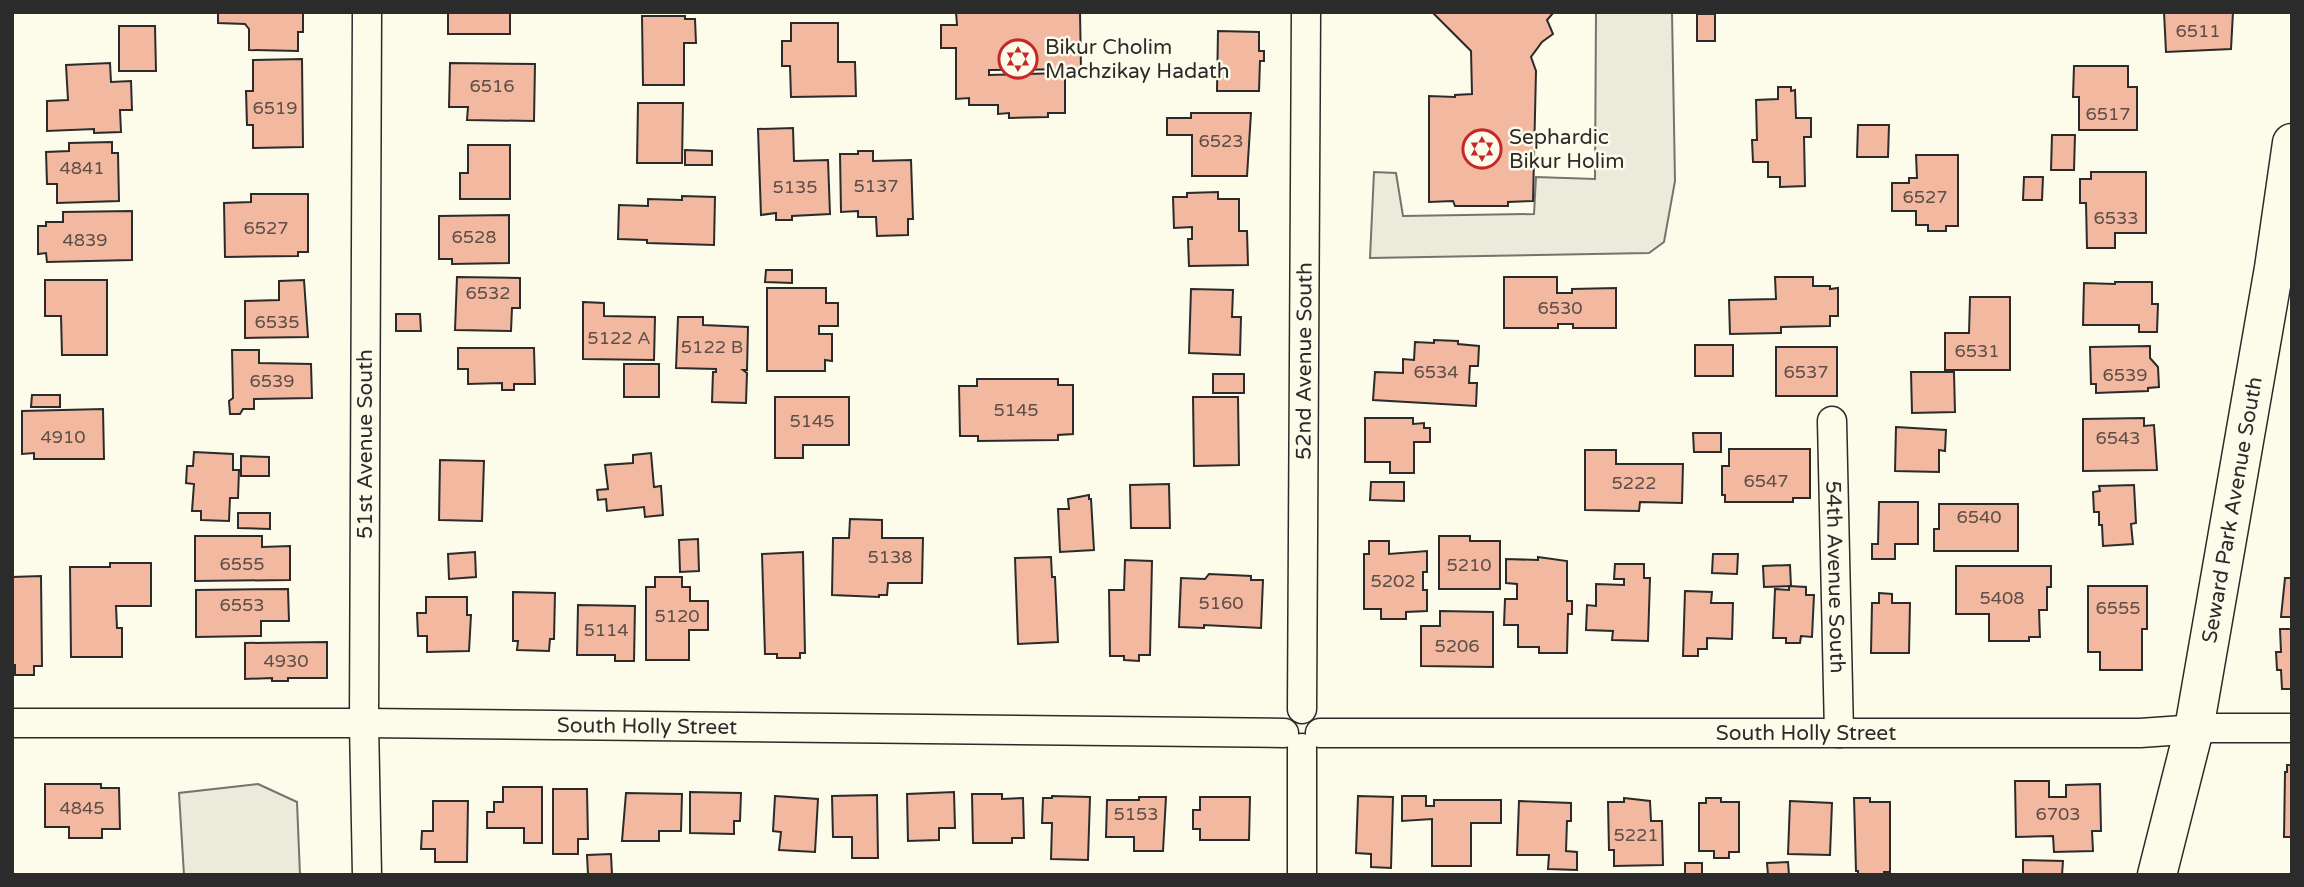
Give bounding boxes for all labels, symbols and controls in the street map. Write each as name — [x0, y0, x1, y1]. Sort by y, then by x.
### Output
house number: 6511 — [2175, 20, 2221, 42]
place label: Bikur Cholim Machzikay Hadath — [1045, 35, 1230, 84]
synagogue icon: Bikur Cholim Machzikay Hadath — [997, 38, 1039, 80]
house number: 6516 — [469, 75, 515, 97]
house number: 6519 — [252, 97, 298, 119]
house number: 6517 — [2085, 103, 2131, 125]
place label: Sephardic Bikur Holim — [1509, 125, 1624, 174]
synagogue icon: Sephardic Bikur Holim — [1461, 128, 1503, 170]
house number: 6523 — [1198, 130, 1244, 152]
house number: 4841 — [59, 157, 105, 179]
house number: 5137 — [853, 175, 899, 197]
house number: 5135 — [772, 176, 818, 198]
house number: 6527 — [1902, 186, 1948, 208]
house number: 6533 — [2093, 207, 2139, 229]
house number: 6527 — [243, 217, 289, 239]
house number: 6528 — [451, 226, 497, 248]
house number: 4839 — [62, 229, 108, 251]
street label: 52nd Avenue South — [1291, 262, 1318, 460]
house number: 6532 — [465, 282, 511, 304]
house number: 6530 — [1537, 297, 1583, 319]
house number: 6535 — [254, 311, 300, 333]
house number: 5122 A — [587, 327, 651, 349]
house number: 5122 B — [681, 336, 743, 358]
house number: 6531 — [1954, 340, 2000, 362]
street label: 51st Avenue South — [353, 349, 378, 539]
house number: 6534 — [1413, 361, 1459, 383]
house number: 6537 — [1783, 361, 1829, 383]
house number: 6539 — [2102, 364, 2148, 386]
house number: 6539 — [249, 370, 295, 392]
street label: Seward Park Avenue South — [2197, 375, 2268, 645]
house number: 5145 — [993, 399, 1039, 421]
house number: 5145 — [789, 410, 835, 432]
house number: 4910 — [40, 426, 86, 448]
house number: 6543 — [2095, 427, 2141, 449]
house number: 6547 — [1743, 470, 1789, 492]
house number: 5222 — [1611, 472, 1657, 494]
street label: 54th Avenue South — [1820, 480, 1850, 674]
house number: 6540 — [1956, 506, 2002, 528]
house number: 5138 — [867, 546, 913, 568]
house number: 6555 — [219, 553, 265, 575]
house number: 5210 — [1446, 554, 1492, 576]
house number: 5202 — [1370, 570, 1416, 592]
house number: 5408 — [1979, 587, 2025, 609]
house number: 5160 — [1198, 592, 1244, 614]
house number: 6553 — [219, 594, 265, 616]
house number: 6555 — [2095, 597, 2141, 619]
house number: 5120 — [654, 605, 700, 627]
house number: 5114 — [583, 619, 629, 641]
house number: 5206 — [1434, 635, 1480, 657]
house number: 4930 — [263, 650, 309, 672]
street label: South Holly Street — [557, 713, 737, 740]
street label: South Holly Street — [1716, 721, 1896, 746]
house number: 4845 — [59, 797, 105, 819]
house number: 5153 — [1113, 803, 1159, 825]
house number: 6703 — [2035, 803, 2081, 825]
house number: 5221 — [1613, 824, 1659, 846]

